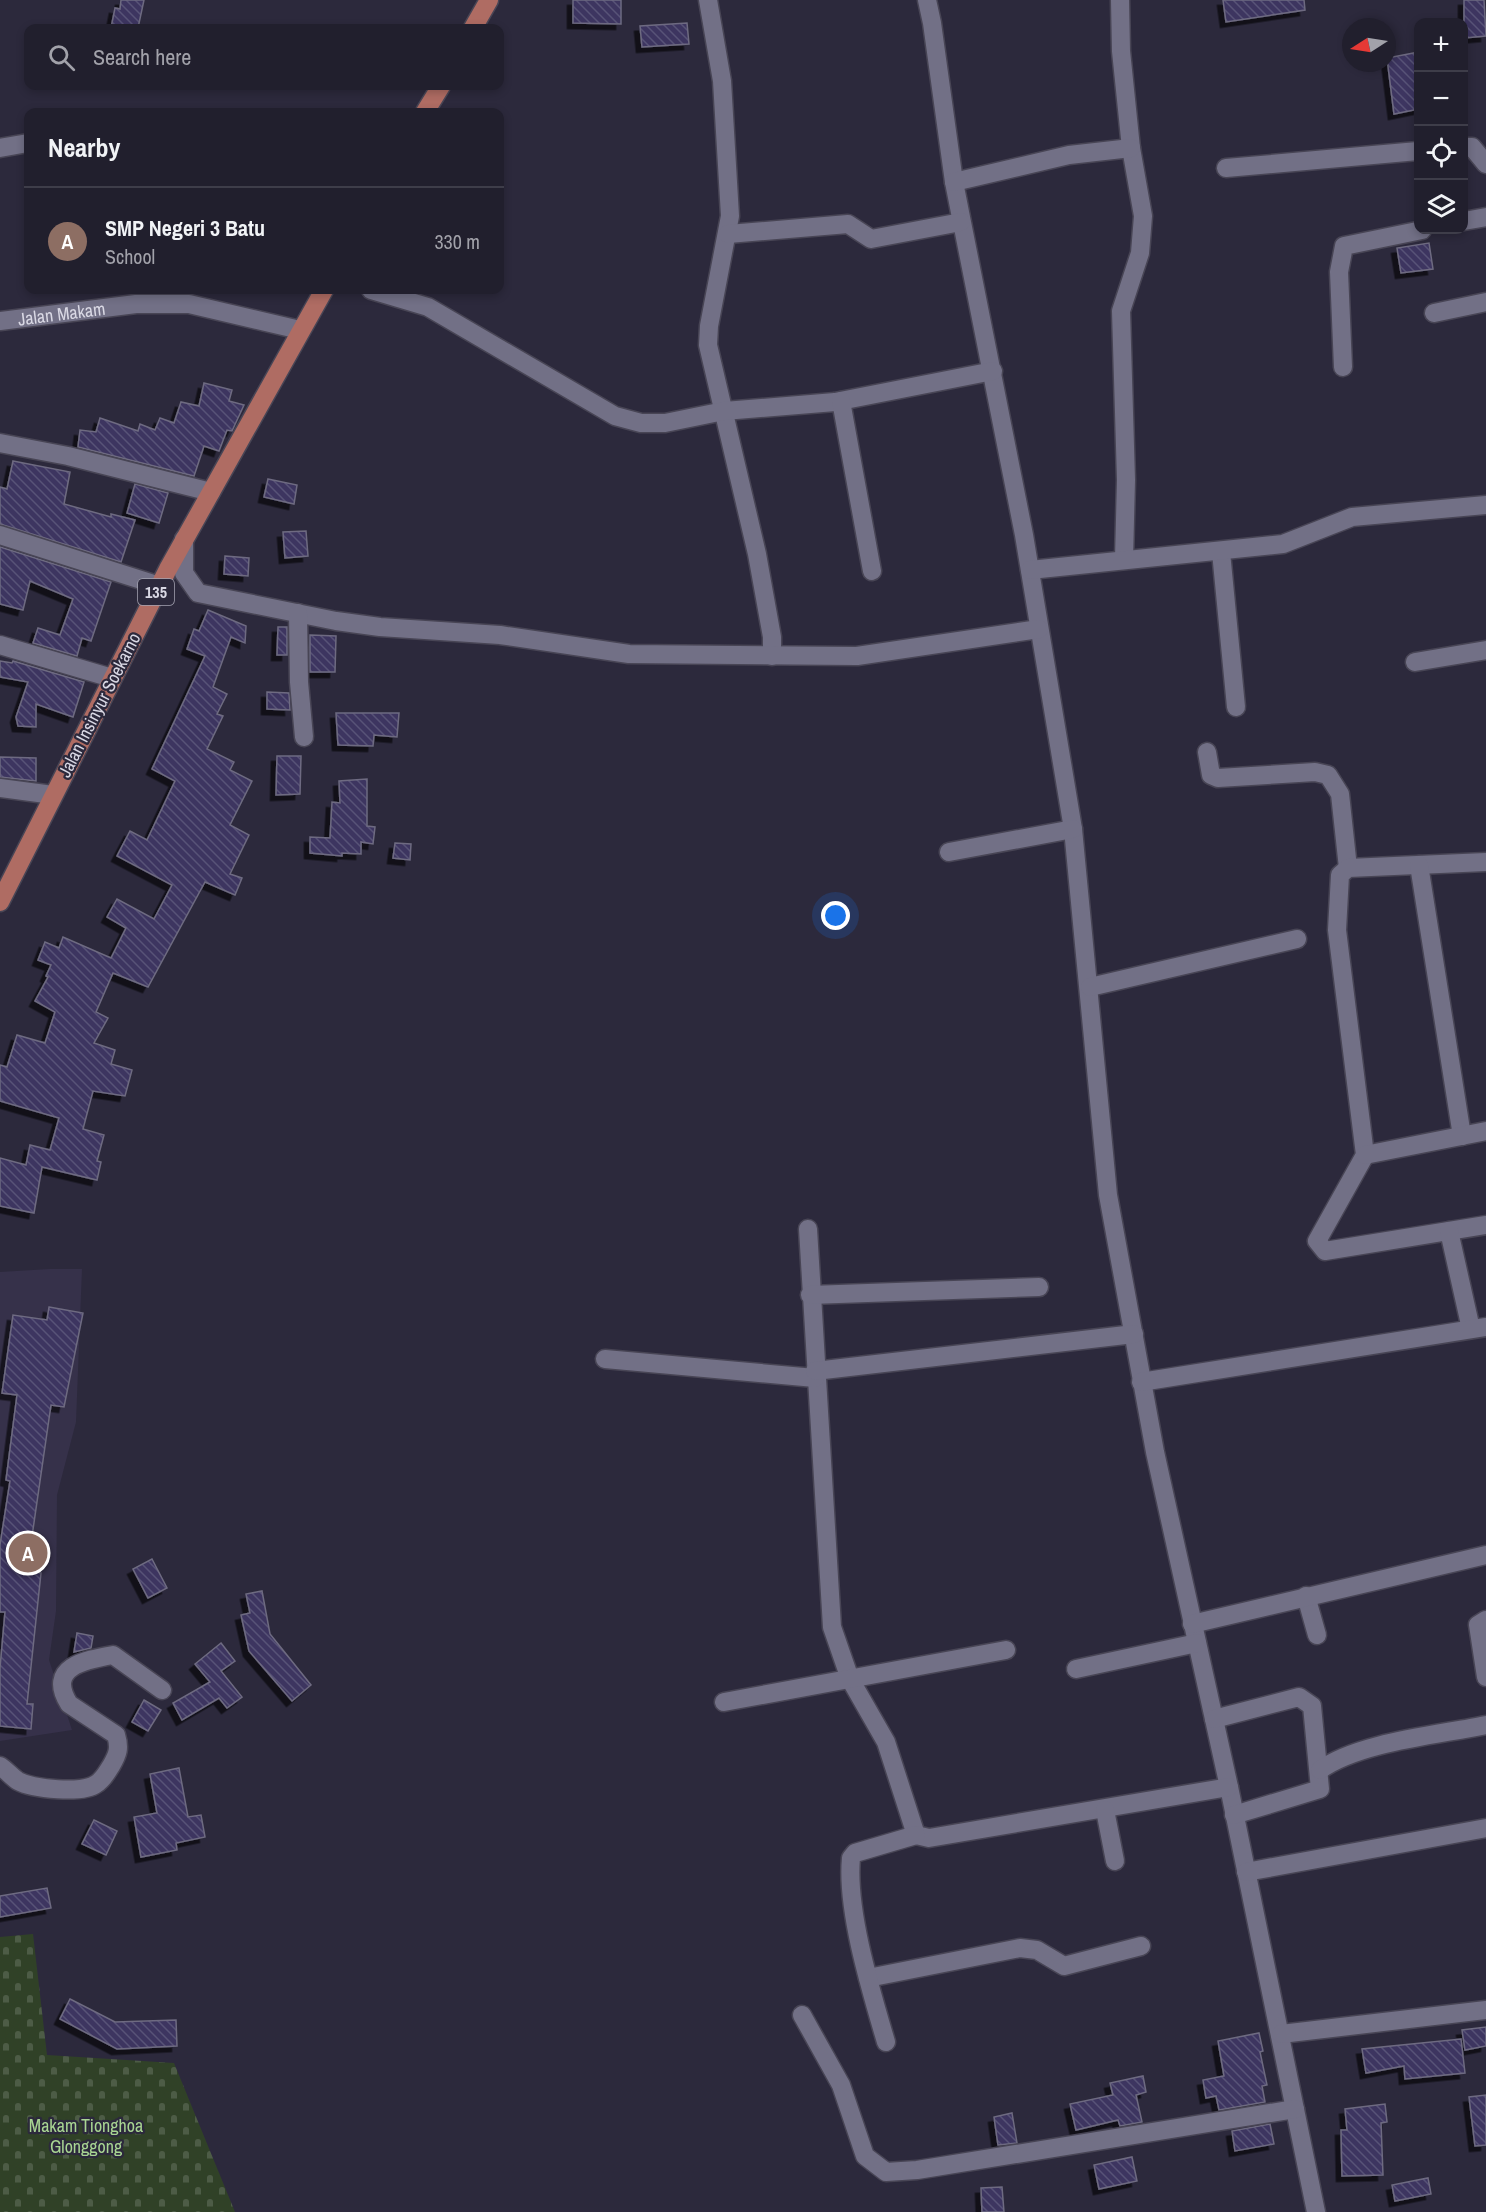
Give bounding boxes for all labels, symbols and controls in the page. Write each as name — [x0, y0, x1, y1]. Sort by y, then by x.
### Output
north arrow — [1342, 18, 1396, 72]
map controls — [1414, 18, 1468, 234]
button: + — [1414, 18, 1468, 72]
search box — [24, 24, 504, 90]
icon: search — [45, 41, 78, 74]
text: Search here — [93, 42, 191, 72]
button: − — [1414, 72, 1468, 126]
button: locate — [1414, 126, 1468, 180]
text: Nearby — [48, 130, 120, 165]
button: layers — [1414, 180, 1468, 234]
text: SMP Negeri 3 Batu — [105, 213, 265, 243]
text: A — [62, 228, 73, 255]
text: 330 m — [434, 228, 480, 255]
text: School — [105, 243, 155, 270]
street label: Jalan Makam — [16, 295, 107, 331]
road number: 135 — [138, 579, 174, 605]
street label: Jalan Insinyur Soekarno — [52, 628, 146, 782]
your location — [821, 901, 850, 930]
pin: A — [9, 1530, 48, 1576]
park label: Makam Tionghoa Glonggong — [29, 2113, 143, 2159]

